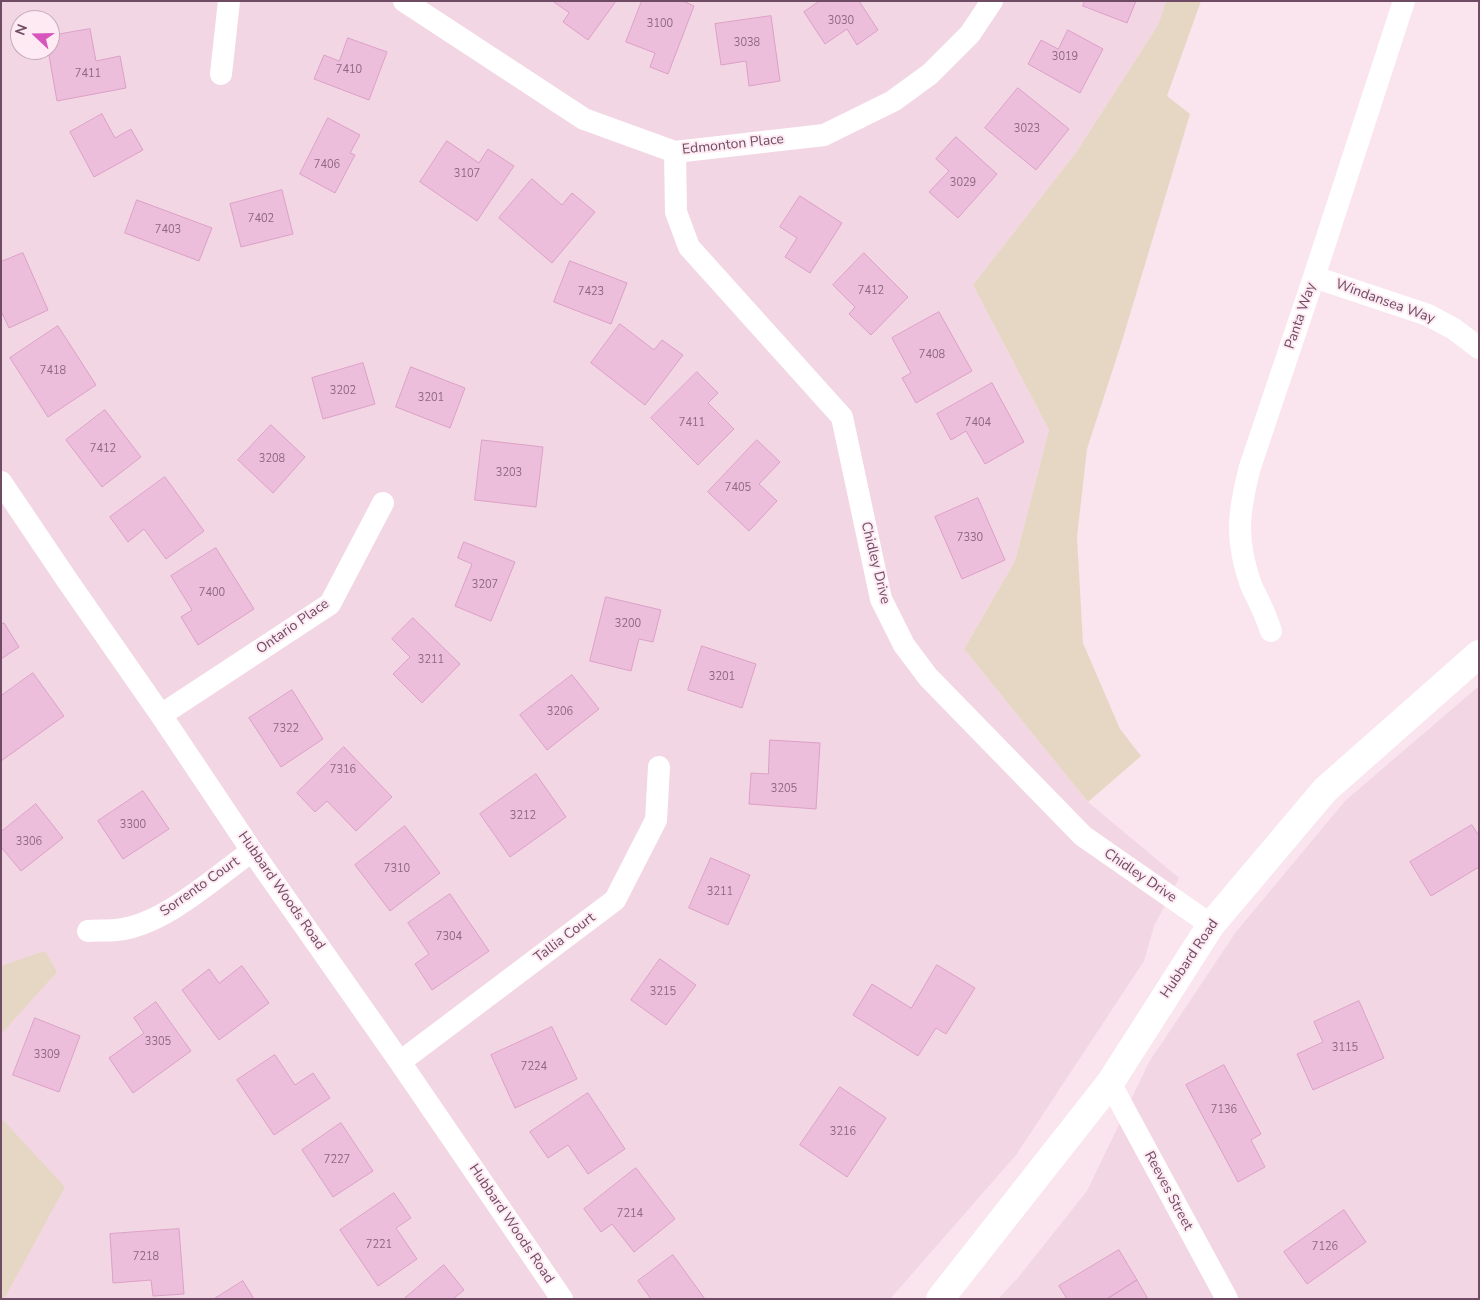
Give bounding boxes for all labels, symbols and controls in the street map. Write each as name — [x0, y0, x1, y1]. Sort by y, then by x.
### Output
north arrow — [10, 10, 60, 60]
house number: 3030 — [828, 14, 854, 28]
house number: 3100 — [647, 17, 673, 31]
text: N — [11, 22, 32, 38]
house number: 3038 — [734, 36, 760, 50]
house number: 3019 — [1052, 50, 1078, 64]
house number: 7410 — [336, 63, 362, 77]
house number: 7411 — [75, 67, 101, 81]
house number: 3023 — [1014, 122, 1040, 136]
street label: Edmonton Place — [681, 131, 785, 159]
house number: 7406 — [314, 158, 340, 172]
house number: 3107 — [454, 167, 480, 181]
house number: 3029 — [950, 176, 976, 190]
house number: 7402 — [248, 212, 274, 226]
house number: 7403 — [155, 223, 181, 237]
street label: Windansea Way — [1333, 276, 1437, 328]
street label: Panta Way — [1282, 281, 1320, 351]
house number: 7412 — [858, 284, 884, 298]
house number: 7423 — [578, 285, 604, 299]
house number: 7408 — [919, 348, 945, 362]
house number: 7418 — [40, 364, 66, 378]
house number: 3202 — [330, 384, 356, 398]
house number: 3201 — [418, 391, 444, 405]
house number: 7411 — [679, 416, 705, 430]
house number: 7404 — [965, 416, 991, 430]
house number: 7412 — [90, 442, 116, 456]
house number: 3208 — [259, 452, 285, 466]
house number: 3203 — [496, 466, 522, 480]
house number: 7405 — [725, 481, 751, 495]
street label: Chidley Drive — [857, 520, 893, 606]
house number: 7330 — [957, 531, 983, 545]
house number: 3207 — [472, 578, 498, 592]
house number: 7400 — [199, 586, 225, 600]
street label: Ontario Place — [253, 596, 333, 658]
house number: 3200 — [615, 617, 641, 631]
house number: 3211 — [418, 653, 444, 667]
house number: 3201 — [709, 670, 735, 684]
house number: 3206 — [547, 705, 573, 719]
house number: 7322 — [273, 722, 299, 736]
house number: 7316 — [330, 763, 356, 777]
house number: 3205 — [771, 782, 797, 796]
house number: 3212 — [510, 809, 536, 823]
house number: 3300 — [120, 818, 146, 832]
street label: Hubbard Woods Road — [234, 829, 328, 953]
house number: 3306 — [16, 835, 42, 849]
street label: Chidley Drive — [1100, 845, 1180, 907]
street label: Sorrento Court — [157, 854, 243, 920]
house number: 7310 — [384, 862, 410, 876]
house number: 3211 — [707, 885, 733, 899]
street label: Tallia Court — [531, 910, 599, 966]
street label: Hubbard Road — [1157, 916, 1223, 1002]
house number: 7304 — [436, 930, 462, 944]
house number: 3215 — [650, 985, 676, 999]
house number: 3305 — [145, 1035, 171, 1049]
house number: 3115 — [1332, 1041, 1358, 1055]
house number: 3309 — [34, 1048, 60, 1062]
house number: 7224 — [521, 1060, 547, 1074]
house number: 7136 — [1211, 1103, 1237, 1117]
house number: 3216 — [830, 1125, 856, 1139]
street label: Reeves Street — [1140, 1149, 1196, 1233]
house number: 7227 — [324, 1153, 350, 1167]
street label: Hubbard Woods Road — [465, 1161, 557, 1287]
house number: 7214 — [617, 1207, 643, 1221]
house number: 7221 — [366, 1238, 392, 1252]
house number: 7126 — [1312, 1240, 1338, 1254]
house number: 7218 — [133, 1250, 159, 1264]

